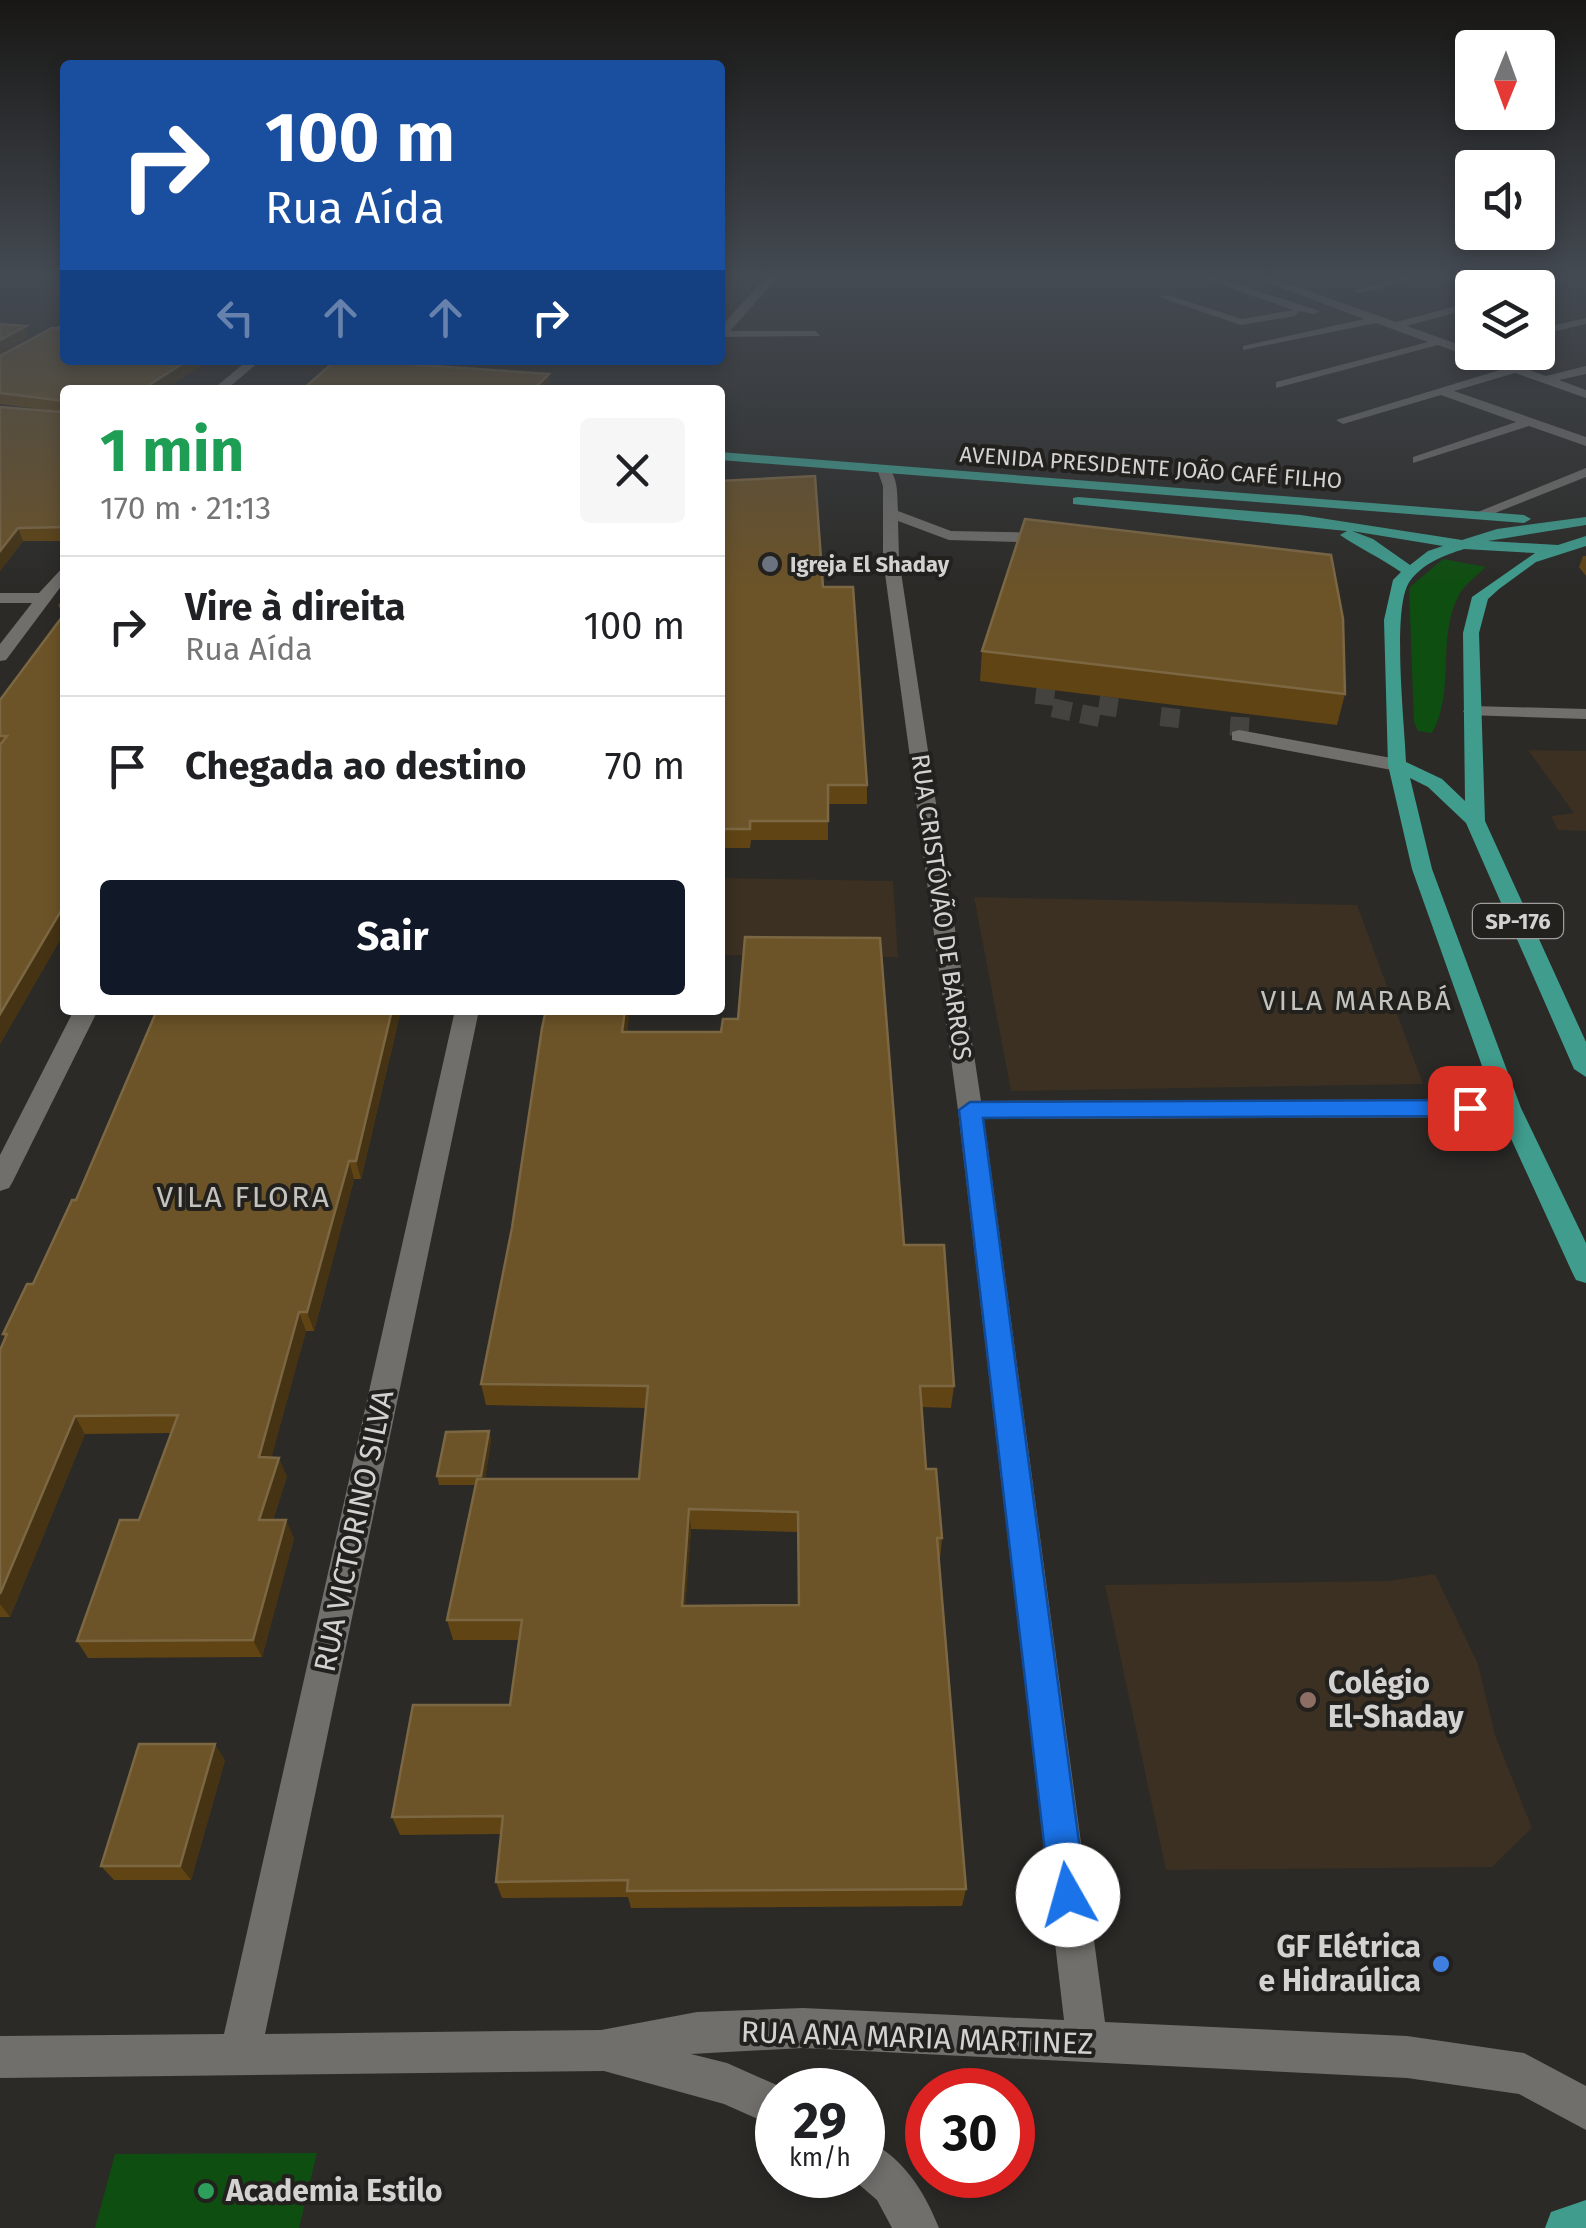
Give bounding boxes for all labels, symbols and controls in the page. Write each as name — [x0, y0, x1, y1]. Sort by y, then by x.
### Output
north arrow — [1455, 30, 1555, 130]
map controls — [1455, 30, 1555, 370]
text: 100 m — [265, 96, 455, 180]
icon: right — [100, 100, 230, 230]
button: sound — [1455, 150, 1555, 250]
text: Rua Aída — [265, 181, 445, 235]
button: layers — [1455, 270, 1555, 370]
icon: left — [208, 290, 263, 345]
icon: ahead — [313, 290, 368, 345]
icon: ahead — [418, 290, 473, 345]
icon: right — [523, 290, 578, 345]
text: 1 min — [100, 415, 244, 487]
button: close — [580, 418, 685, 523]
street label: AVENIDA PRESIDENTE JOÃO CAFÉ FILHO — [959, 441, 1343, 494]
text: 170 m · 21:13 — [100, 489, 271, 527]
place label: Igreja El Shaday — [790, 551, 950, 578]
marker: Igreja El Shaday — [759, 553, 781, 575]
text: Vire à direita — [185, 584, 406, 630]
icon: right — [100, 599, 155, 654]
text: 100 m — [584, 603, 685, 649]
text: Rua Aída — [185, 630, 313, 668]
icon: arrive — [100, 739, 155, 794]
text: Chegada ao destino — [185, 743, 527, 789]
text: 70 m — [605, 743, 685, 789]
street label: RUA CRISTÓVÃO DE BARROS — [905, 752, 978, 1062]
button: Sair — [100, 880, 685, 995]
road number: SP-176 — [1473, 904, 1563, 938]
district label: VILA MARABÁ — [1261, 984, 1453, 1017]
pin — [1428, 1066, 1513, 1151]
icon: arrive — [1443, 1081, 1498, 1136]
district label: VILA FLORA — [156, 1179, 332, 1215]
street label: RUA VICTORINO SILVA — [307, 1386, 402, 1675]
place label: Colégio El-Shaday — [1328, 1665, 1464, 1735]
marker: Colégio El-Shaday — [1297, 1689, 1319, 1711]
position arrow — [1016, 1843, 1120, 1947]
place label: GF Elétrica e Hidraúlica — [1258, 1929, 1421, 1999]
marker: GF Elétrica e Hidraúlica — [1430, 1953, 1452, 1975]
street label: RUA ANA MARIA MARTINEZ — [740, 2014, 1094, 2062]
speed limit sign: 30 — [905, 2068, 1035, 2198]
text: 29 — [793, 2091, 847, 2151]
text: km/h — [789, 2143, 851, 2173]
place label: Academia Estilo — [225, 2173, 443, 2209]
marker: Academia Estilo — [195, 2180, 217, 2202]

